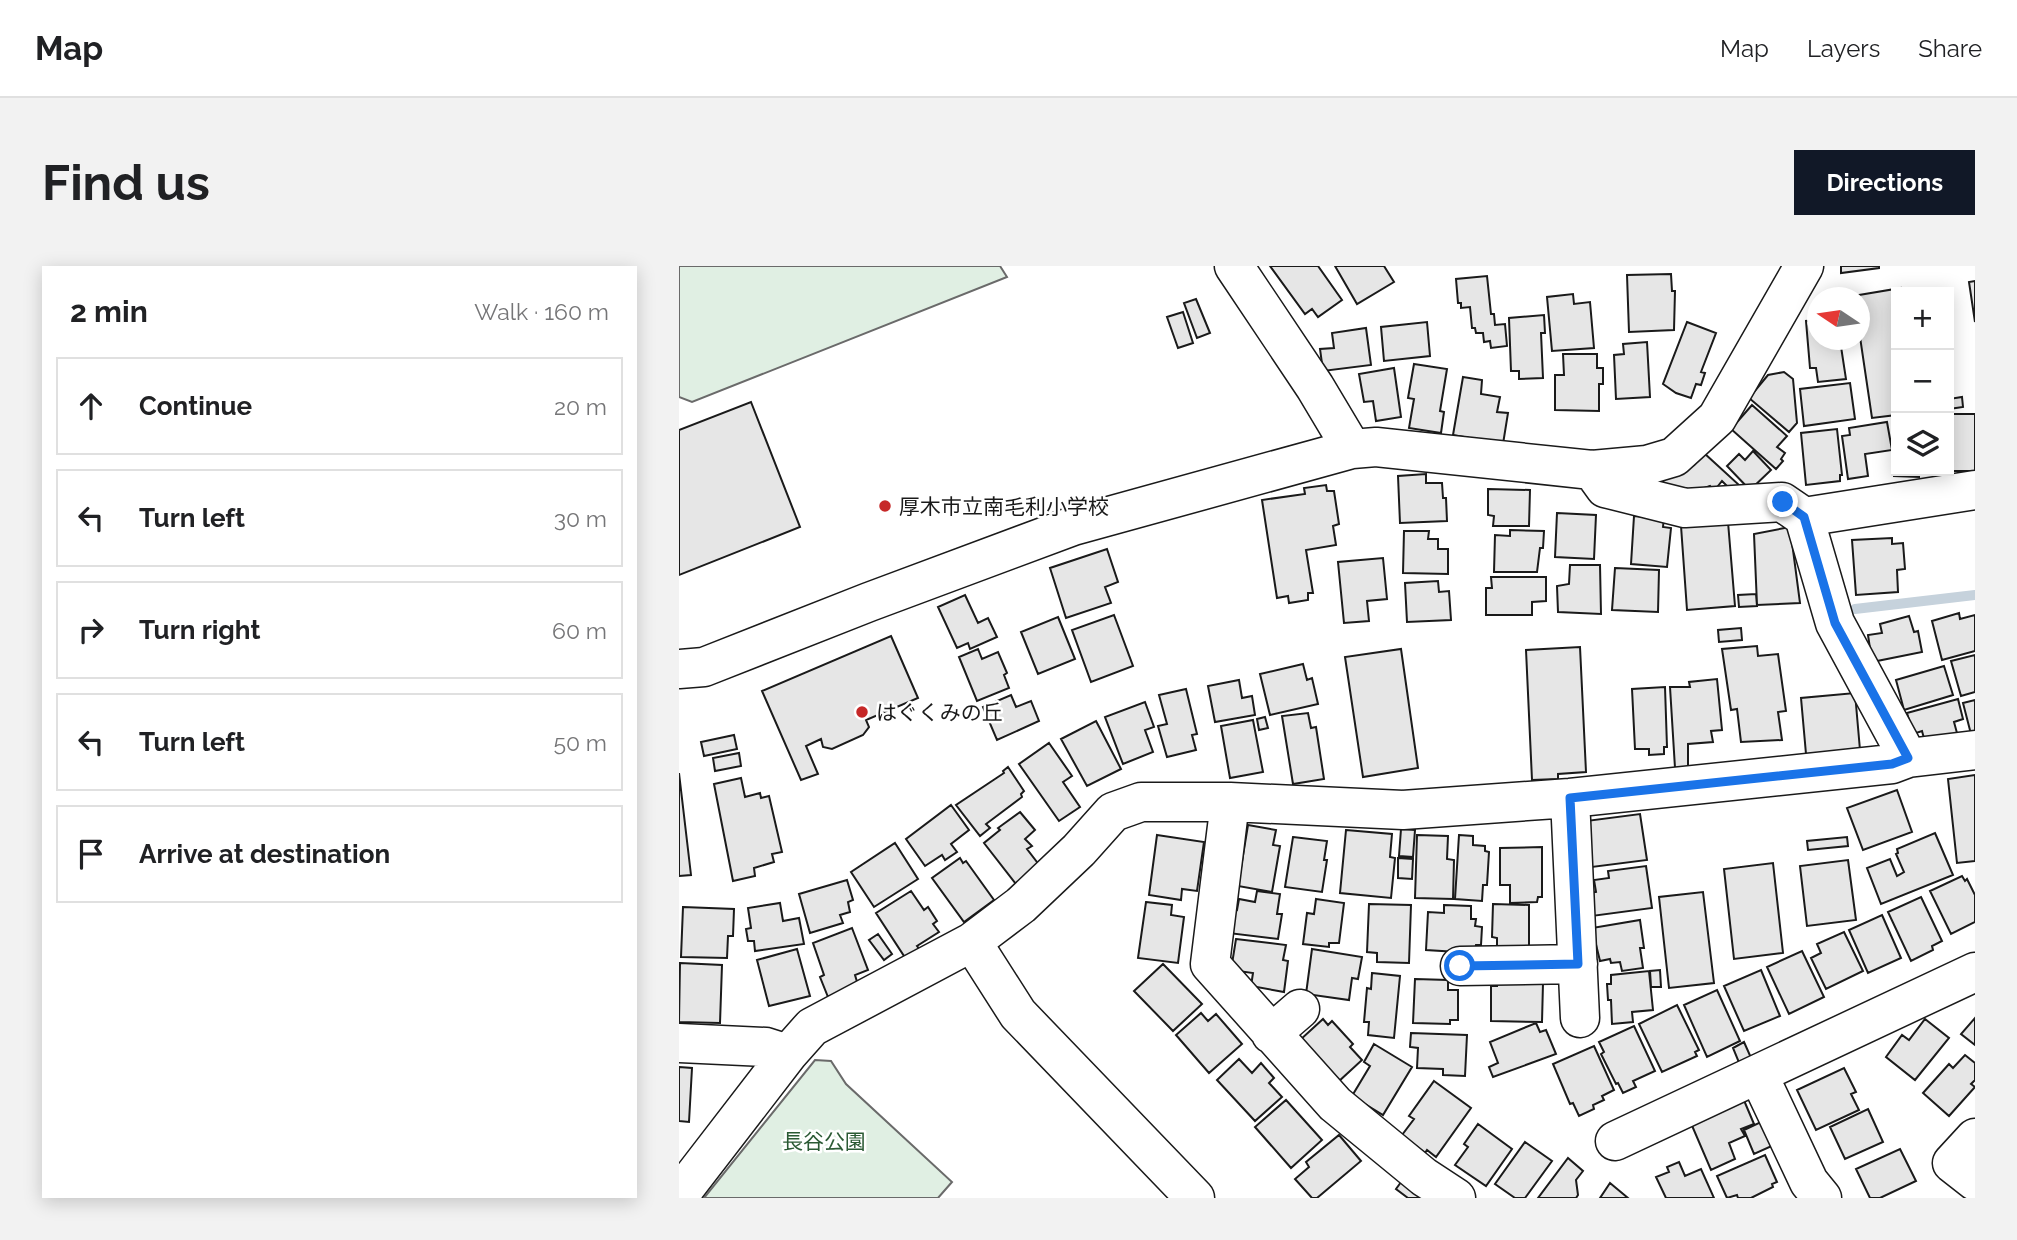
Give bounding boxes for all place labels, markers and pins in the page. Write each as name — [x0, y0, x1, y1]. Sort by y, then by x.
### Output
place label: 厚木市立南毛利小学校 — [899, 494, 1109, 519]
marker: 厚木市立南毛利小学校 — [877, 498, 893, 514]
place label: はぐくみの丘 — [876, 700, 1003, 725]
marker: はぐくみの丘 — [854, 704, 870, 720]

